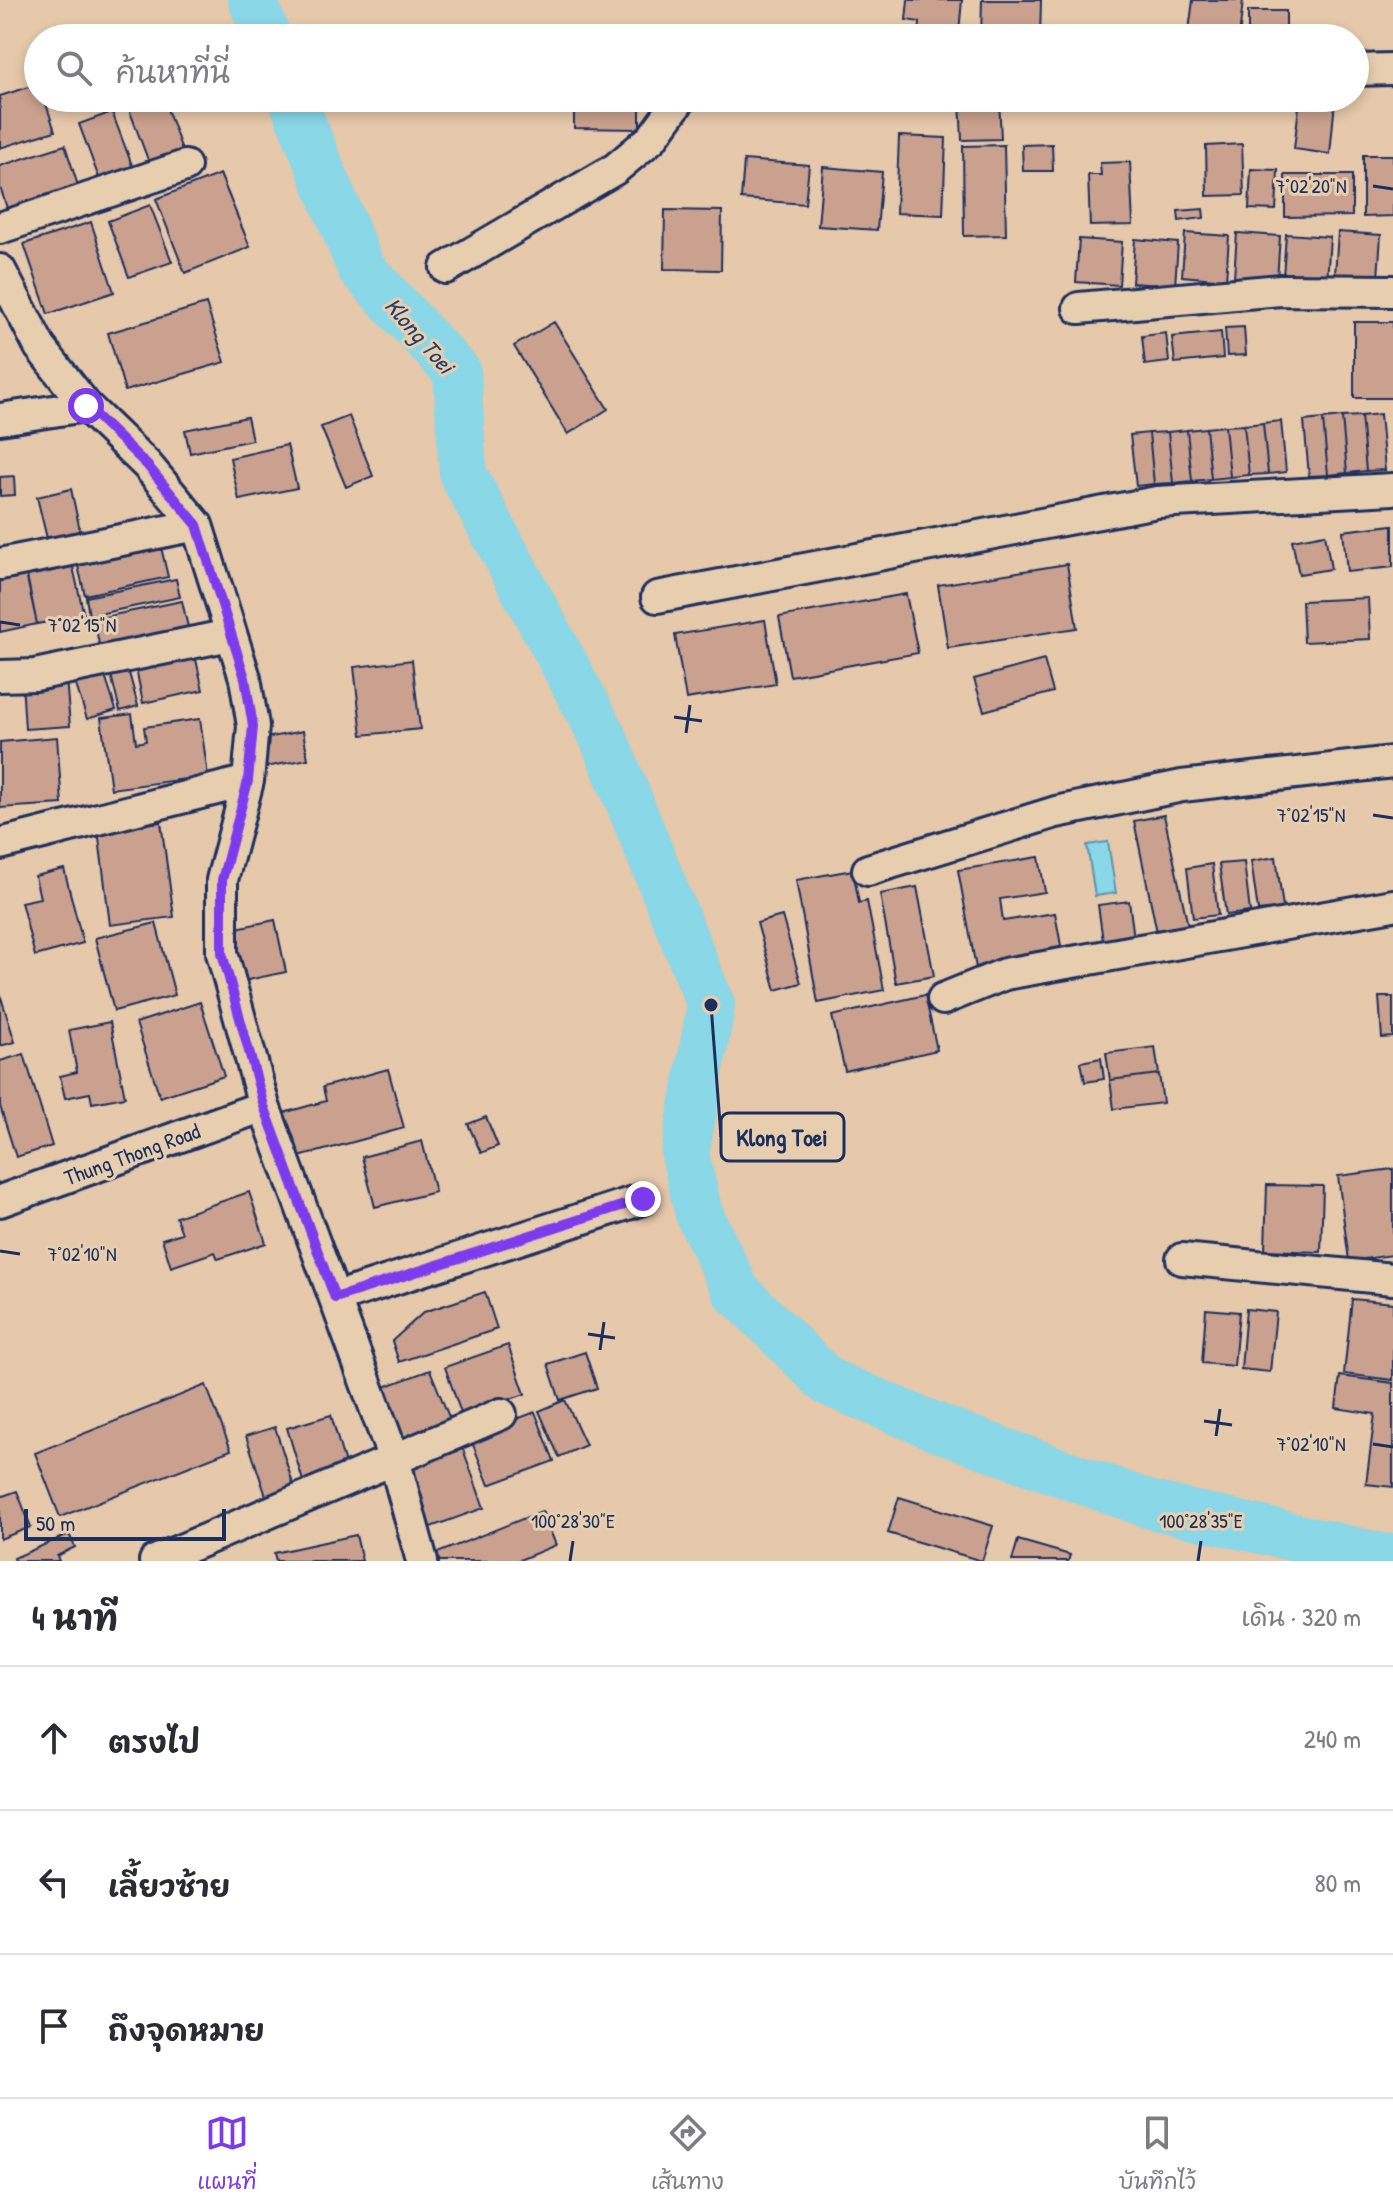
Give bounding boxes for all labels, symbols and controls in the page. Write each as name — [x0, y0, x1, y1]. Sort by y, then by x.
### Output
search box — [24, 24, 1369, 112]
icon: search — [52, 46, 96, 90]
text: ค้นหาที่นี่ — [116, 52, 230, 92]
text: 7°02'20"N — [1275, 172, 1347, 199]
water label: Klong Toei — [377, 290, 464, 383]
route start — [68, 388, 104, 424]
text: 7°02'15"N — [48, 611, 116, 638]
text: 7°02'15"N — [1277, 801, 1345, 828]
callout: Klong Toei — [721, 1113, 844, 1161]
street label: Thung Thong Road — [60, 1115, 204, 1192]
text: Klong Toei — [736, 1121, 828, 1154]
route end — [625, 1181, 661, 1217]
text: 7°02'10"N — [47, 1240, 117, 1267]
text: 7°02'10"N — [1276, 1430, 1346, 1457]
scale bar — [24, 1505, 226, 1541]
text: 100°28'30"E — [531, 1507, 615, 1534]
text: 100°28'35"E — [1159, 1507, 1243, 1534]
text: 50 m — [36, 1508, 75, 1538]
text: 4 นาที — [32, 1595, 118, 1641]
text: เดิน · 320 m — [1241, 1599, 1361, 1634]
icon: ahead — [32, 1716, 76, 1760]
text: 240 m — [1304, 1721, 1361, 1756]
text: ตรงไป — [108, 1722, 200, 1762]
icon: left — [32, 1860, 76, 1904]
text: 80 m — [1314, 1865, 1361, 1900]
text: เลี้ยวซ้าย — [108, 1866, 230, 1906]
icon: arrive — [32, 2004, 76, 2048]
text: ถึงจุดหมาย — [108, 2010, 265, 2050]
tab: แผนที่ — [197, 2111, 257, 2197]
tab: เส้นทาง — [651, 2111, 724, 2197]
tab: บันทึกไว้ — [1118, 2111, 1196, 2197]

